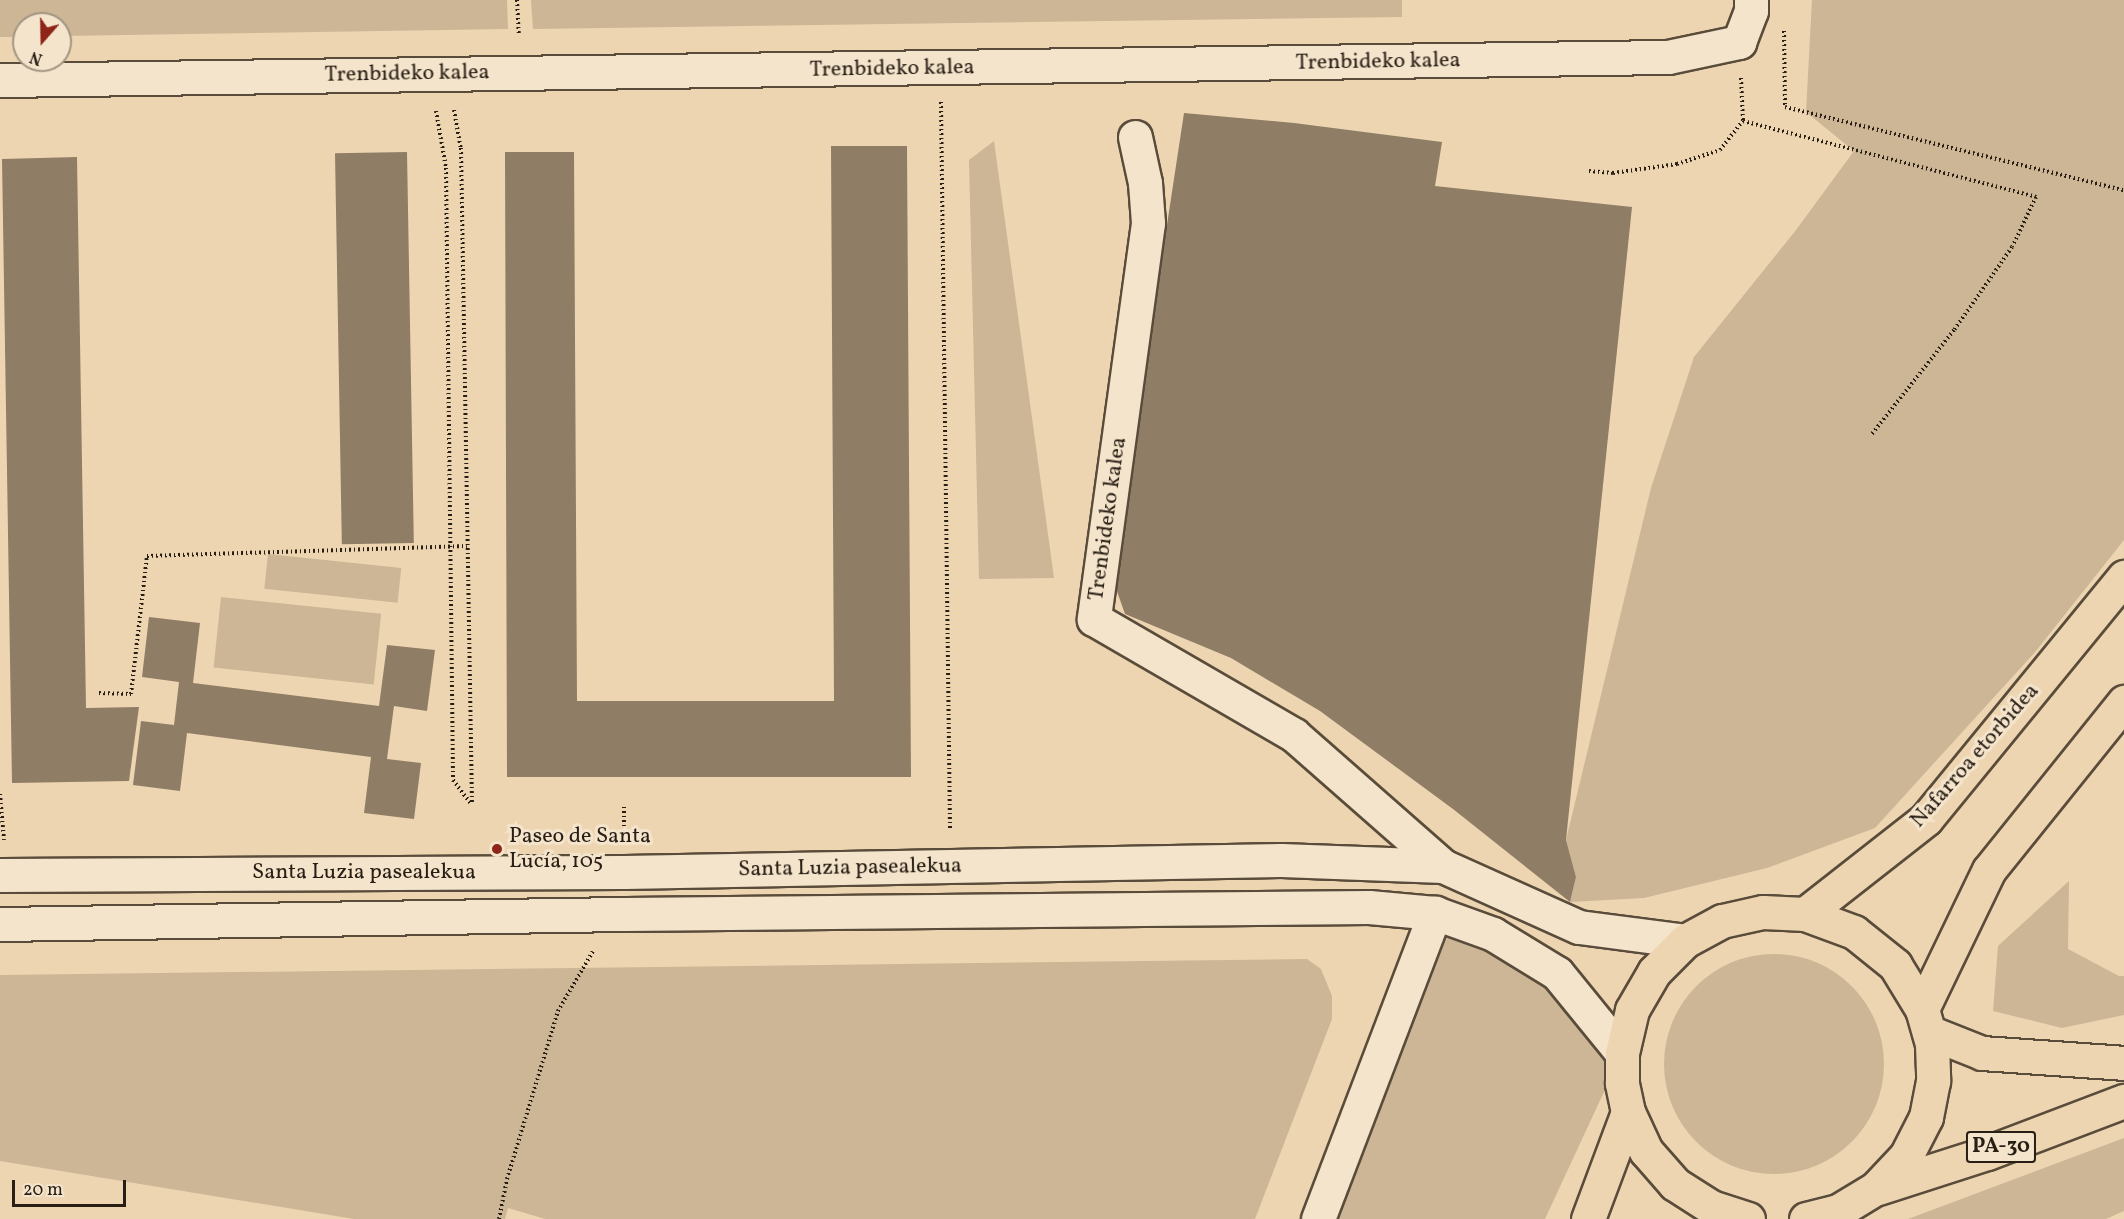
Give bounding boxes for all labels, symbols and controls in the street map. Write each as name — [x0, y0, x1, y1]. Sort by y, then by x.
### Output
north arrow — [12, 12, 72, 72]
text: N — [27, 45, 46, 69]
street label: Trenbideko kalea — [1295, 47, 1461, 77]
street label: Trenbideko kalea — [809, 54, 975, 84]
street label: Trenbideko kalea — [324, 59, 490, 89]
street label: Trenbideko kalea — [1083, 435, 1133, 603]
street label: Nafarroa etorbidea — [1905, 678, 2045, 834]
place label: Paseo de Santa Lucía, 105 — [509, 823, 651, 874]
marker: Paseo de Santa Lucía, 105 — [490, 842, 504, 856]
street label: Santa Luzia pasealekua — [738, 853, 962, 883]
street label: Santa Luzia pasealekua — [252, 860, 476, 886]
road number: PA-30 — [1965, 1129, 2037, 1165]
scale bar — [15, 1168, 129, 1206]
text: 20 m — [23, 1178, 63, 1203]

